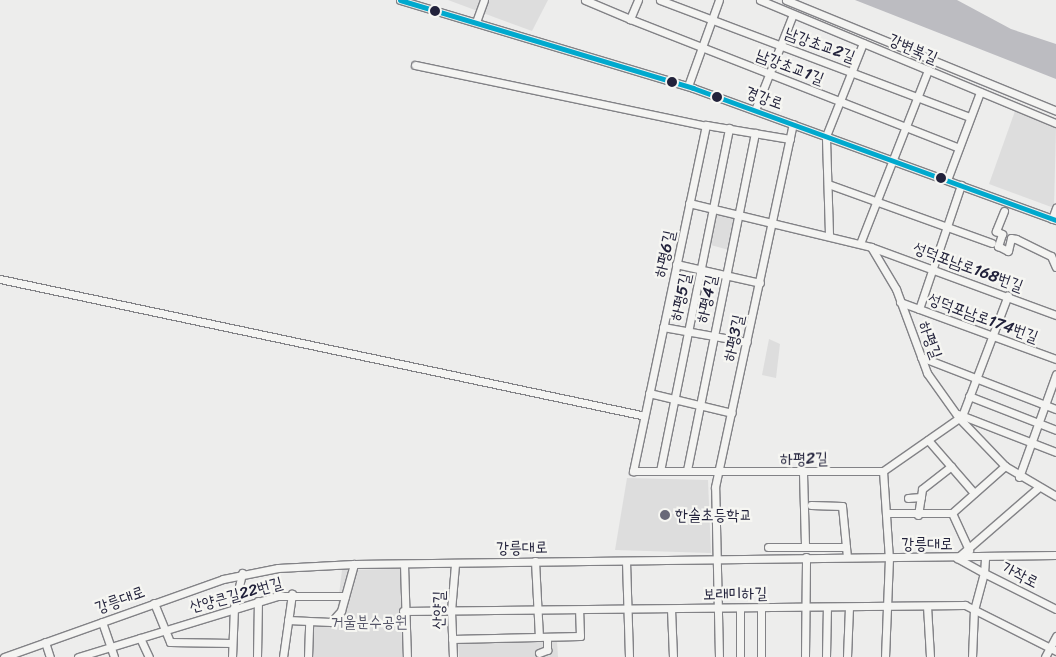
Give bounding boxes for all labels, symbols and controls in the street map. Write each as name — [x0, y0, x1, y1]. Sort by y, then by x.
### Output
unlabelled marker — [430, 6, 440, 16]
street label: 남강초교2길 — [782, 23, 858, 67]
street label: 강변북길 — [886, 30, 940, 68]
street label: 남강초교1길 — [753, 45, 827, 89]
unlabelled marker — [667, 77, 677, 87]
street label: 경강로 — [743, 82, 785, 114]
unlabelled marker — [712, 92, 722, 102]
unlabelled marker — [936, 173, 946, 183]
street label: 하평6길 — [651, 229, 679, 279]
street label: 성덕포남로168번길 — [910, 238, 1026, 296]
street label: 하평5길 — [667, 271, 695, 323]
street label: 하평4길 — [693, 273, 721, 325]
street label: 성덕포남로174번길 — [925, 289, 1041, 347]
street label: 하평3길 — [720, 313, 748, 363]
street label: 하평길 — [914, 319, 946, 361]
street label: 하평2길 — [780, 449, 828, 469]
place label: 한솔초등학교 — [675, 505, 752, 525]
marker: 한솔초등학교 — [659, 509, 671, 521]
street label: 강릉대로 — [901, 534, 953, 554]
street label: 강릉대로 — [496, 538, 548, 558]
street label: 가작로 — [998, 558, 1042, 592]
street label: 산양큰길22번길 — [187, 573, 285, 617]
street label: 강릉대로 — [93, 582, 147, 618]
street label: 보래미하길 — [703, 584, 767, 604]
street label: 산양길 — [429, 591, 449, 629]
park label: 거울분수공원 — [330, 612, 408, 632]

